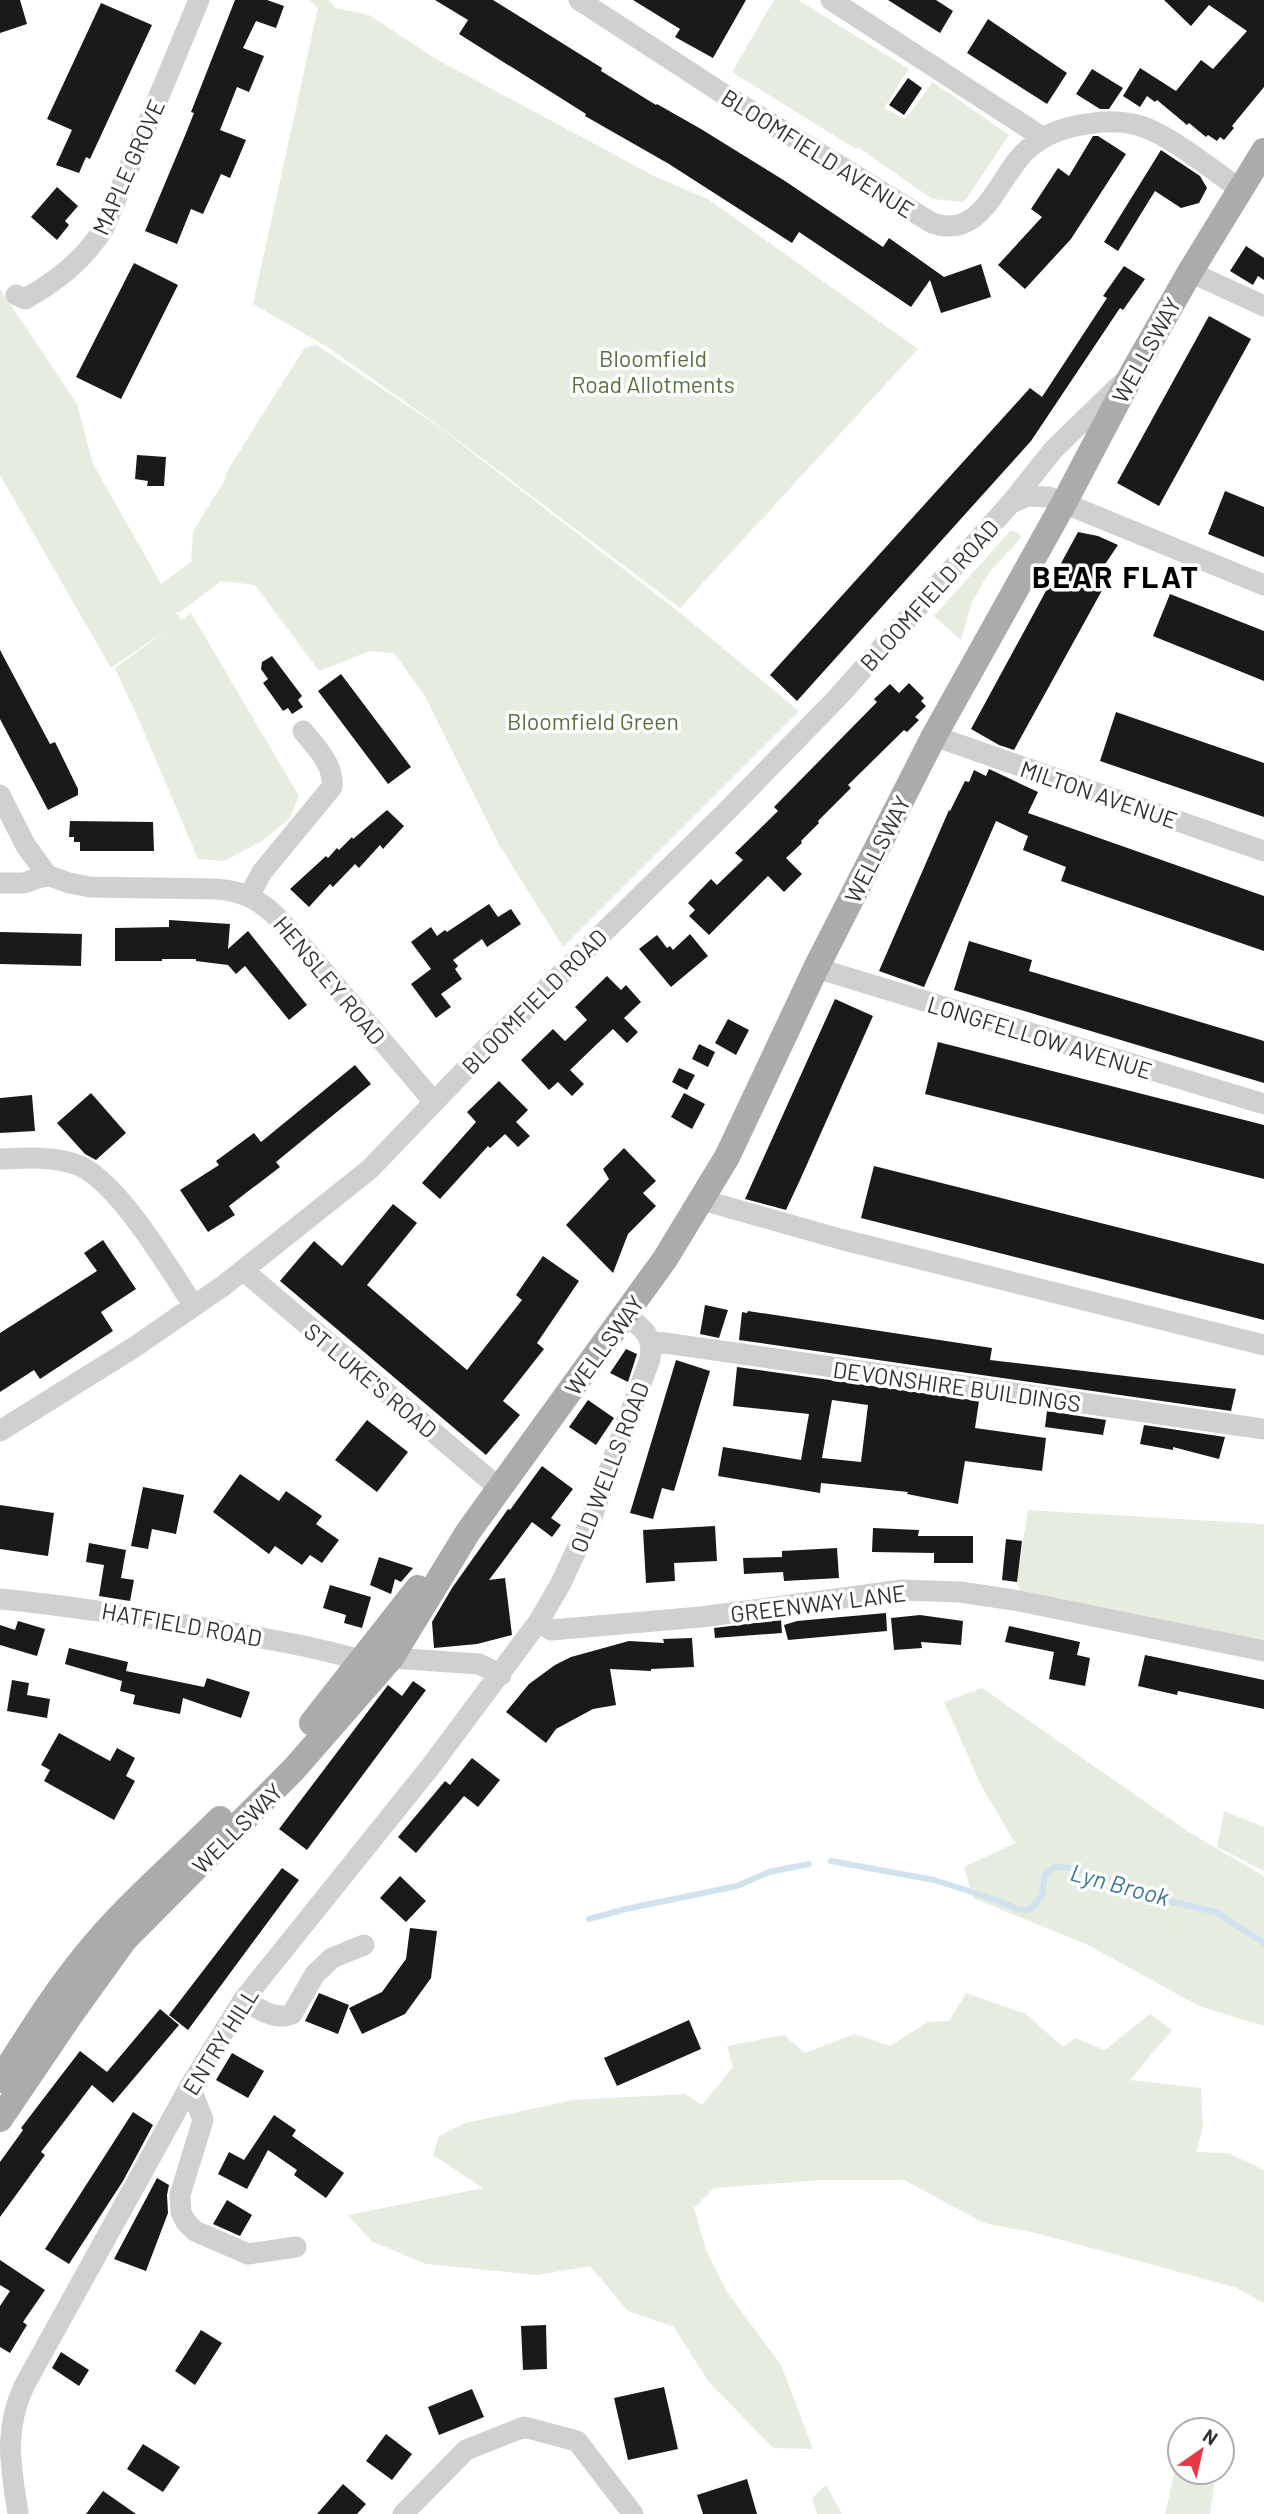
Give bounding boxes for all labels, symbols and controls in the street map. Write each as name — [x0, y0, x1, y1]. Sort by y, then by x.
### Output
street label: BLOOMFIELD AVENUE — [717, 82, 919, 224]
street label: MAPLE GROVE — [86, 95, 170, 239]
street label: WELLSWAY — [1106, 292, 1186, 408]
park label: Bloomfield Road Allotments — [571, 344, 735, 398]
street label: BLOOMFIELD ROAD — [854, 514, 1004, 676]
district label: BEAR FLAT — [1032, 558, 1200, 594]
park label: Bloomfield Green — [507, 707, 679, 735]
street label: MILTON AVENUE — [1017, 754, 1181, 834]
street label: WELLSWAY — [838, 791, 916, 907]
street label: HENSLEY ROAD — [268, 910, 392, 1050]
street label: BLOOMFIELD ROAD — [456, 923, 612, 1079]
street label: LONGFELLOW AVENUE — [924, 990, 1156, 1084]
street label: WELLSWAY — [558, 1290, 650, 1400]
street label: ST LUKE'S ROAD — [299, 1317, 443, 1443]
street label: DEVONSHIRE BUILDINGS — [831, 1355, 1083, 1417]
street label: OLD WELLS ROAD — [564, 1378, 654, 1556]
street label: GREENWAY LANE — [729, 1578, 907, 1628]
street label: HATFIELD ROAD — [100, 1596, 264, 1652]
street label: WELLSWAY — [186, 1777, 288, 1879]
water label: Lyn Brook — [1068, 1857, 1173, 1911]
street label: ENTRY HILL — [176, 1982, 264, 2100]
north arrow — [1166, 2416, 1236, 2486]
text: N — [1199, 2423, 1222, 2450]

